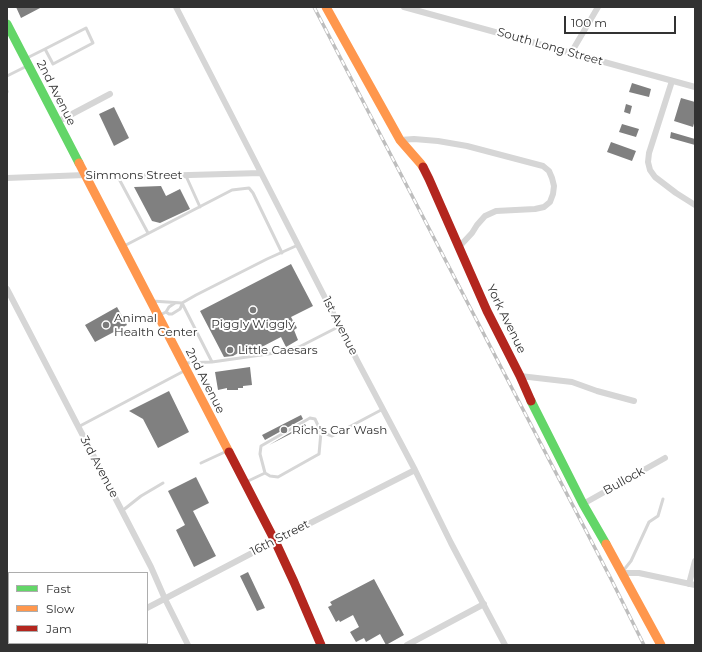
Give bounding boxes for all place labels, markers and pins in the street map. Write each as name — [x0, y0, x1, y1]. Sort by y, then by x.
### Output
marker: Piggly Wiggly — [248, 305, 258, 315]
place label: Animal Health Center — [114, 311, 197, 339]
place label: Piggly Wiggly — [211, 317, 295, 331]
marker: Animal Health Center — [101, 320, 111, 330]
place label: Little Caesars — [238, 343, 318, 357]
marker: Little Caesars — [225, 345, 235, 355]
place label: Rich's Car Wash — [292, 423, 387, 437]
marker: Rich's Car Wash — [279, 425, 289, 435]

